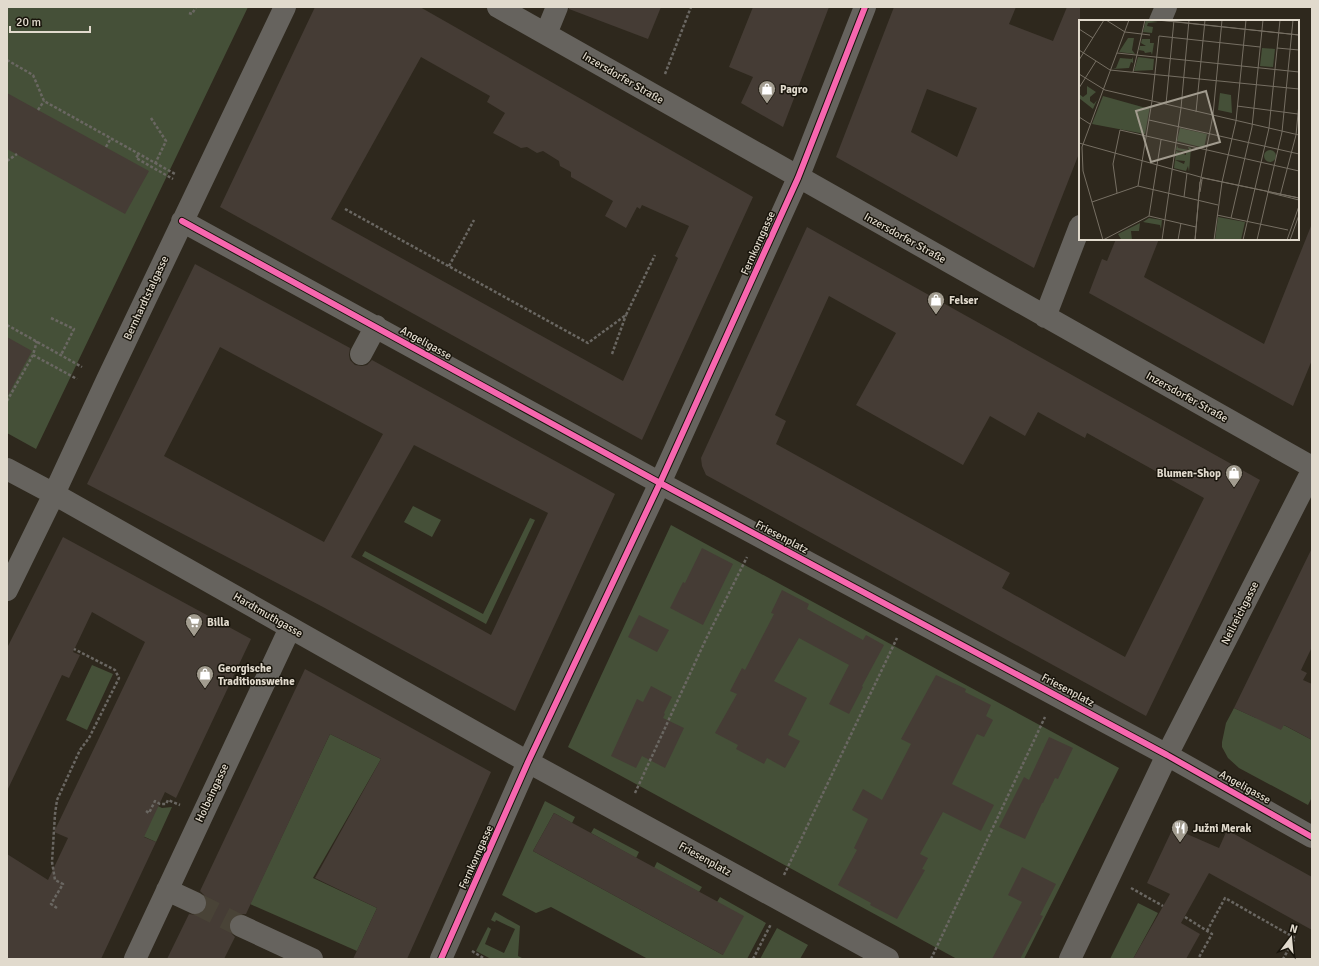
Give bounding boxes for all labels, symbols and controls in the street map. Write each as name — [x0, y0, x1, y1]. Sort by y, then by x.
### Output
scale bar — [10, 8, 90, 34]
text: 20 m — [16, 15, 41, 30]
inset map — [1079, 20, 1299, 240]
street label: Inzersdorfer Straße — [580, 49, 666, 107]
shop icon: Pagro — [757, 79, 777, 104]
place label: Pagro — [780, 83, 808, 96]
street label: Fernkorngasse — [738, 209, 778, 277]
street label: Inzersdorfer Straße — [862, 210, 948, 266]
street label: Bernhardtstalgasse — [121, 254, 171, 342]
shop icon: Felser — [926, 290, 946, 315]
place label: Felser — [949, 294, 979, 307]
street label: Angeligasse — [398, 324, 454, 362]
street label: Inzersdorfer Straße — [1144, 369, 1230, 425]
shop icon: Blumen-Shop — [1224, 463, 1244, 488]
place label: Blumen-Shop — [1157, 467, 1221, 480]
street label: Friesenplatz — [753, 518, 811, 556]
street label: Neilreichgasse — [1218, 579, 1262, 647]
street label: Hardtmuthgasse — [231, 590, 305, 640]
supermarket icon: Billa — [184, 612, 204, 637]
place label: Billa — [207, 616, 230, 629]
place label: Georgische Traditionsweine — [218, 662, 295, 688]
shop icon: Georgische Traditionsweine — [195, 664, 215, 689]
street label: Friesenplatz — [1039, 671, 1097, 709]
street label: Holbeingasse — [193, 762, 231, 824]
street label: Angeligasse — [1217, 768, 1273, 806]
restaurant icon: Južni Merak — [1170, 818, 1190, 843]
place label: Južni Merak — [1193, 822, 1251, 835]
street label: Fernkorngasse — [456, 823, 496, 891]
street label: Friesenplatz — [676, 839, 734, 879]
north arrow — [1271, 918, 1311, 958]
text: N — [1288, 922, 1299, 936]

